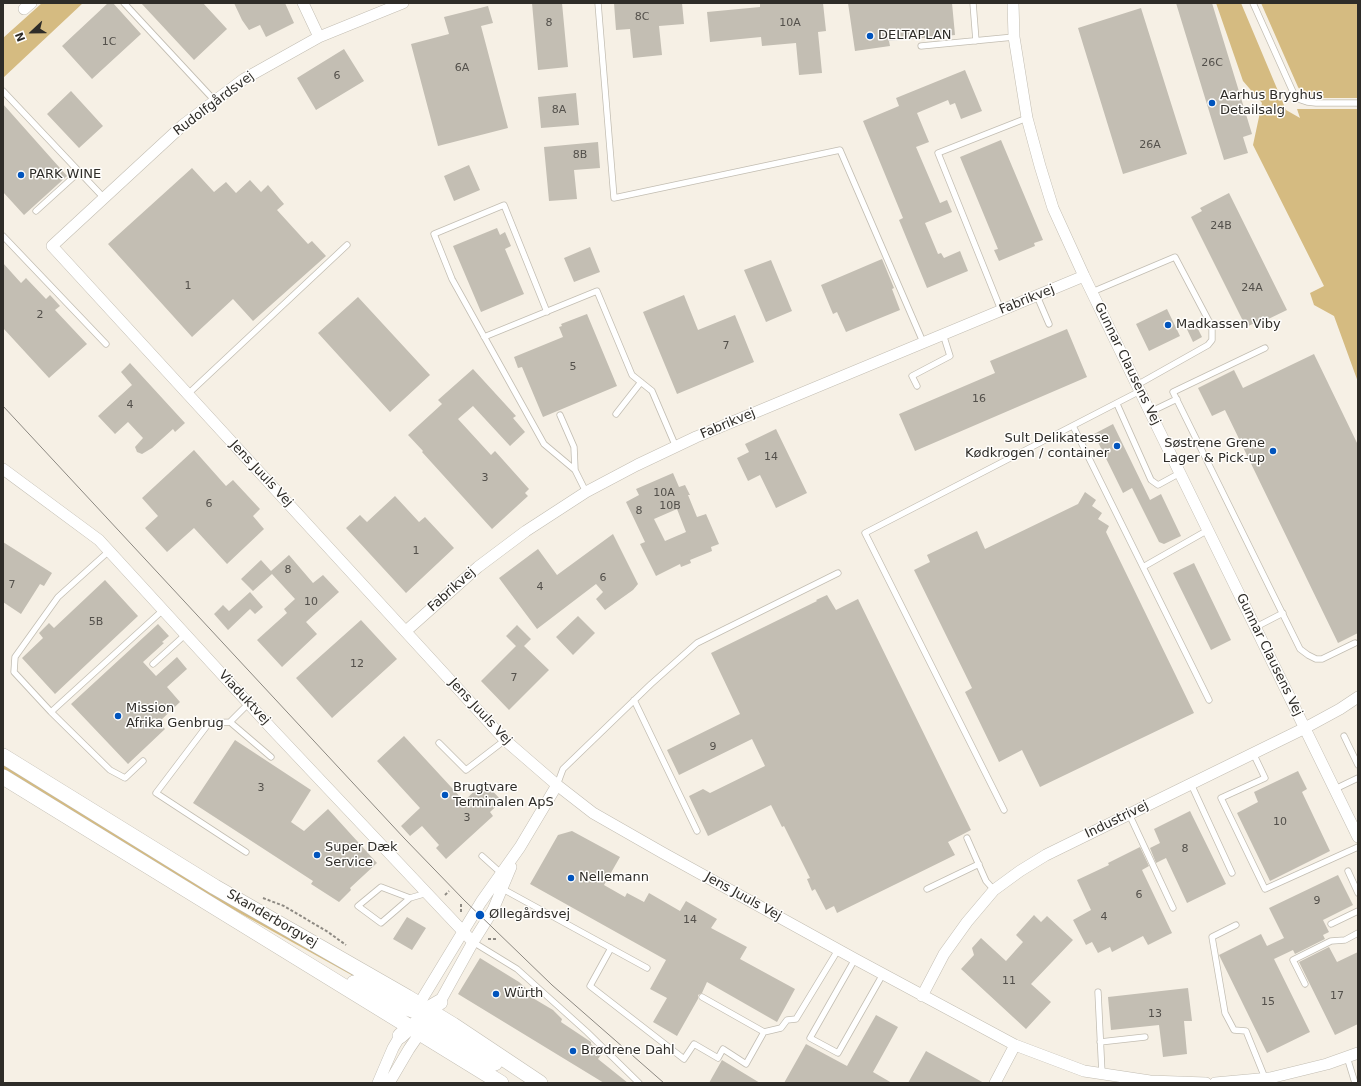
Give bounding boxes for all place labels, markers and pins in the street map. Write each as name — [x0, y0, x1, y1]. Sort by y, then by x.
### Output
place label: DELTAPLAN — [878, 28, 951, 44]
marker: DELTAPLAN — [865, 31, 875, 41]
place label: Aarhus Bryghus Detailsalg — [1220, 88, 1323, 119]
marker: Aarhus Bryghus Detailsalg — [1207, 98, 1217, 108]
place label: PARK WINE — [29, 167, 101, 183]
marker: PARK WINE — [16, 170, 26, 180]
place label: Madkassen Viby — [1176, 317, 1281, 333]
marker: Madkassen Viby — [1163, 320, 1173, 330]
place label: Sult Delikatesse Kødkrogen / container — [965, 431, 1109, 462]
place label: Søstrene Grene Lager & Pick-up — [1163, 436, 1265, 467]
marker: Sult Delikatesse Kødkrogen / container — [1112, 441, 1122, 451]
marker: Søstrene Grene Lager & Pick-up — [1268, 446, 1278, 456]
place label: Mission Afrika Genbrug — [126, 701, 224, 732]
marker: Mission Afrika Genbrug — [113, 711, 123, 721]
place label: Brugtvare Terminalen ApS — [453, 780, 554, 811]
marker: Brugtvare Terminalen ApS — [440, 790, 450, 800]
place label: Super Dæk Service — [325, 840, 398, 871]
marker: Super Dæk Service — [312, 850, 322, 860]
place label: Nellemann — [579, 870, 649, 886]
marker: Nellemann — [566, 873, 576, 883]
place label: Øllegårdsvej — [489, 907, 570, 923]
marker: Øllegårdsvej — [474, 909, 486, 921]
place label: Würth — [504, 986, 543, 1002]
marker: Würth — [491, 989, 501, 999]
place label: Brødrene Dahl — [581, 1043, 675, 1059]
marker: Brødrene Dahl — [568, 1046, 578, 1056]

